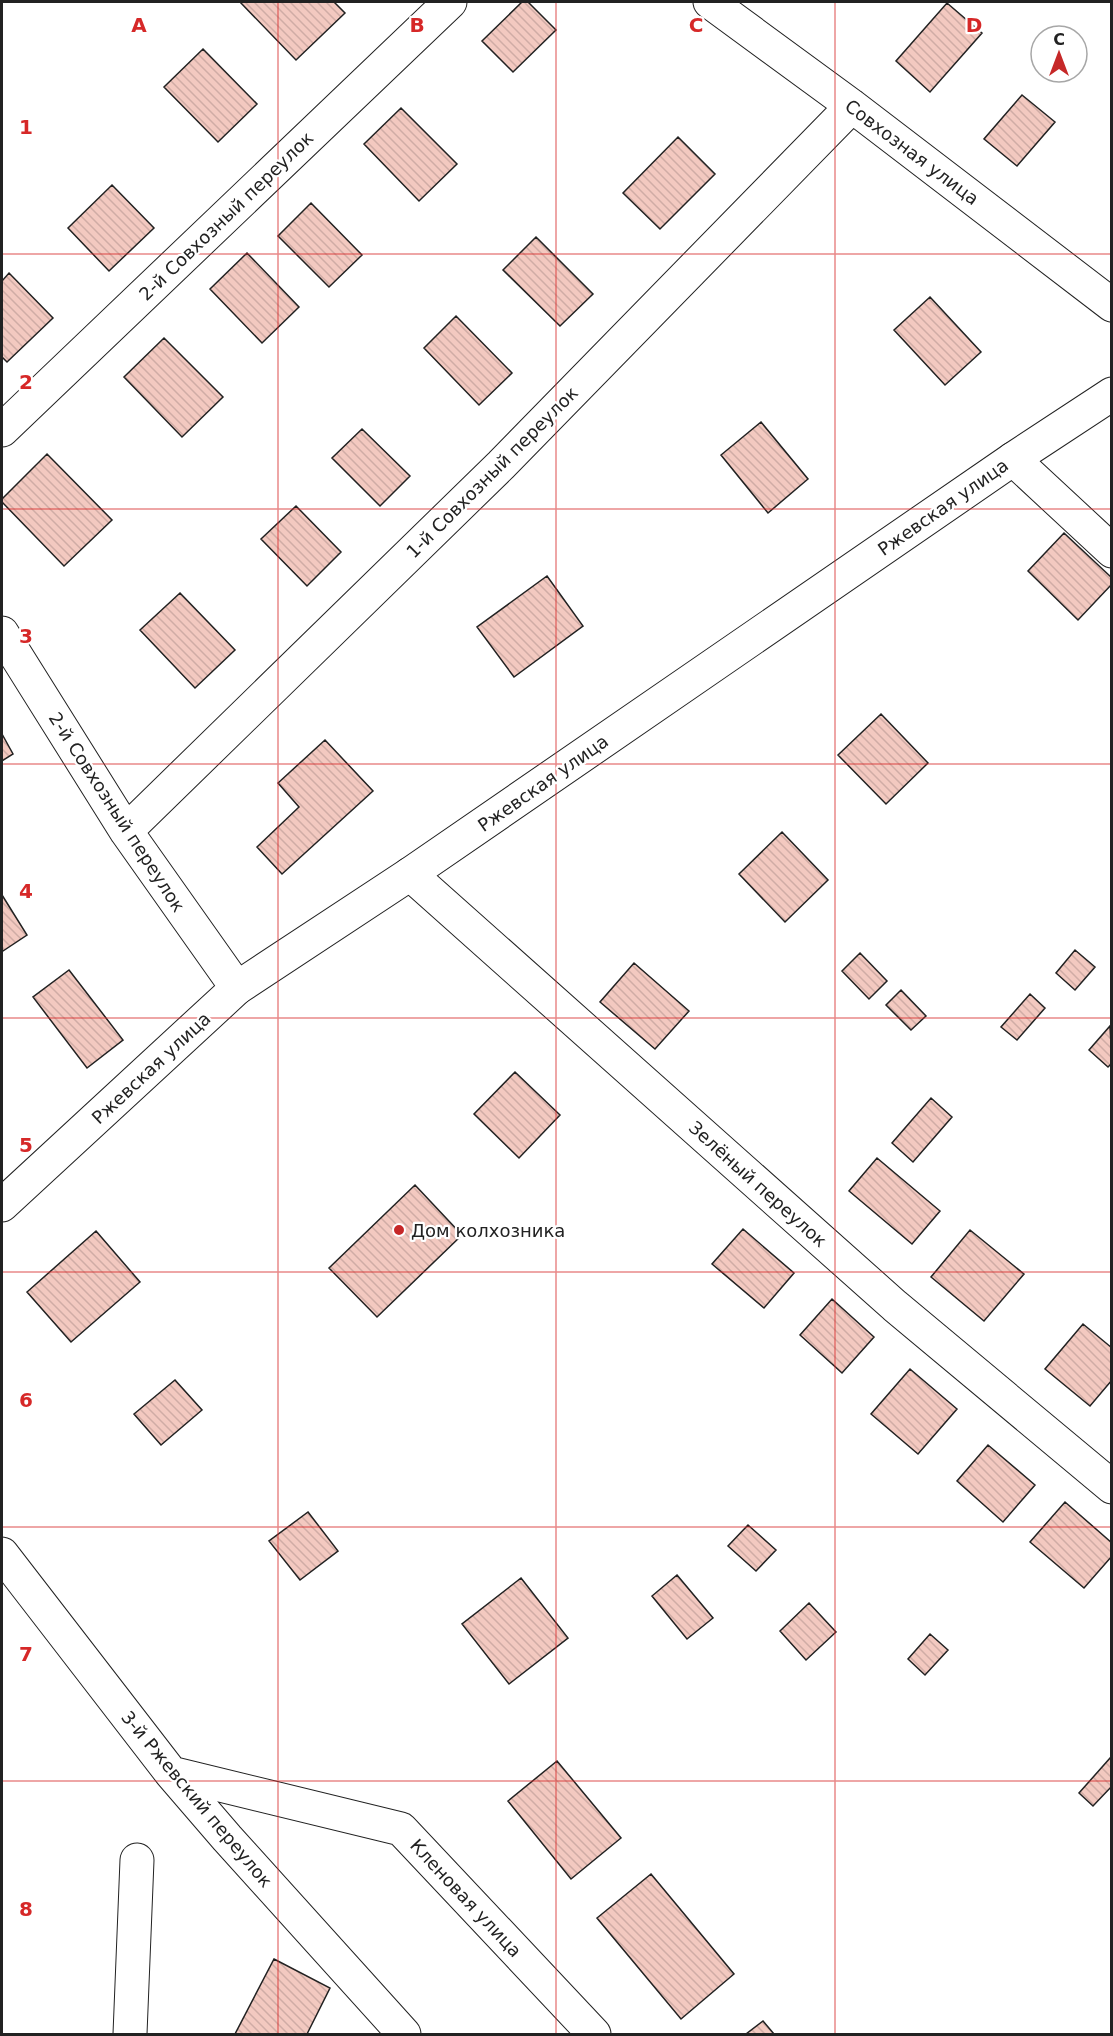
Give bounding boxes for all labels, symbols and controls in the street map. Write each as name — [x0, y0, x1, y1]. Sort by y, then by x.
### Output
text: A — [131, 13, 147, 37]
text: B — [409, 13, 425, 37]
text: C — [689, 13, 703, 37]
text: D — [966, 13, 982, 37]
north arrow — [1029, 24, 1089, 84]
text: С — [1053, 30, 1065, 49]
street label: Совхозная улица — [841, 95, 983, 209]
text: 1 — [19, 115, 33, 139]
street label: 2-й Совхозный переулок — [135, 127, 317, 305]
text: 2 — [19, 370, 33, 394]
street label: 1-й Совхозный переулок — [402, 382, 582, 562]
street label: Ржевская улица — [874, 454, 1012, 560]
text: 3 — [19, 624, 33, 648]
street label: 2-й Совхозный переулок — [45, 708, 189, 916]
street label: Ржевская улица — [474, 730, 612, 836]
text: 4 — [19, 879, 33, 903]
street label: Ржевская улица — [87, 1008, 215, 1128]
street label: Зелёный переулок — [685, 1117, 831, 1251]
text: 5 — [19, 1133, 33, 1157]
place label: Дом колхозника — [411, 1220, 565, 1241]
marker: Дом колхозника — [392, 1223, 406, 1237]
text: 6 — [19, 1388, 33, 1412]
text: 7 — [19, 1642, 33, 1666]
street label: 3-й Ржевский переулок — [117, 1707, 277, 1891]
street label: Кленовая улица — [406, 1835, 526, 1961]
text: 8 — [19, 1897, 33, 1921]

